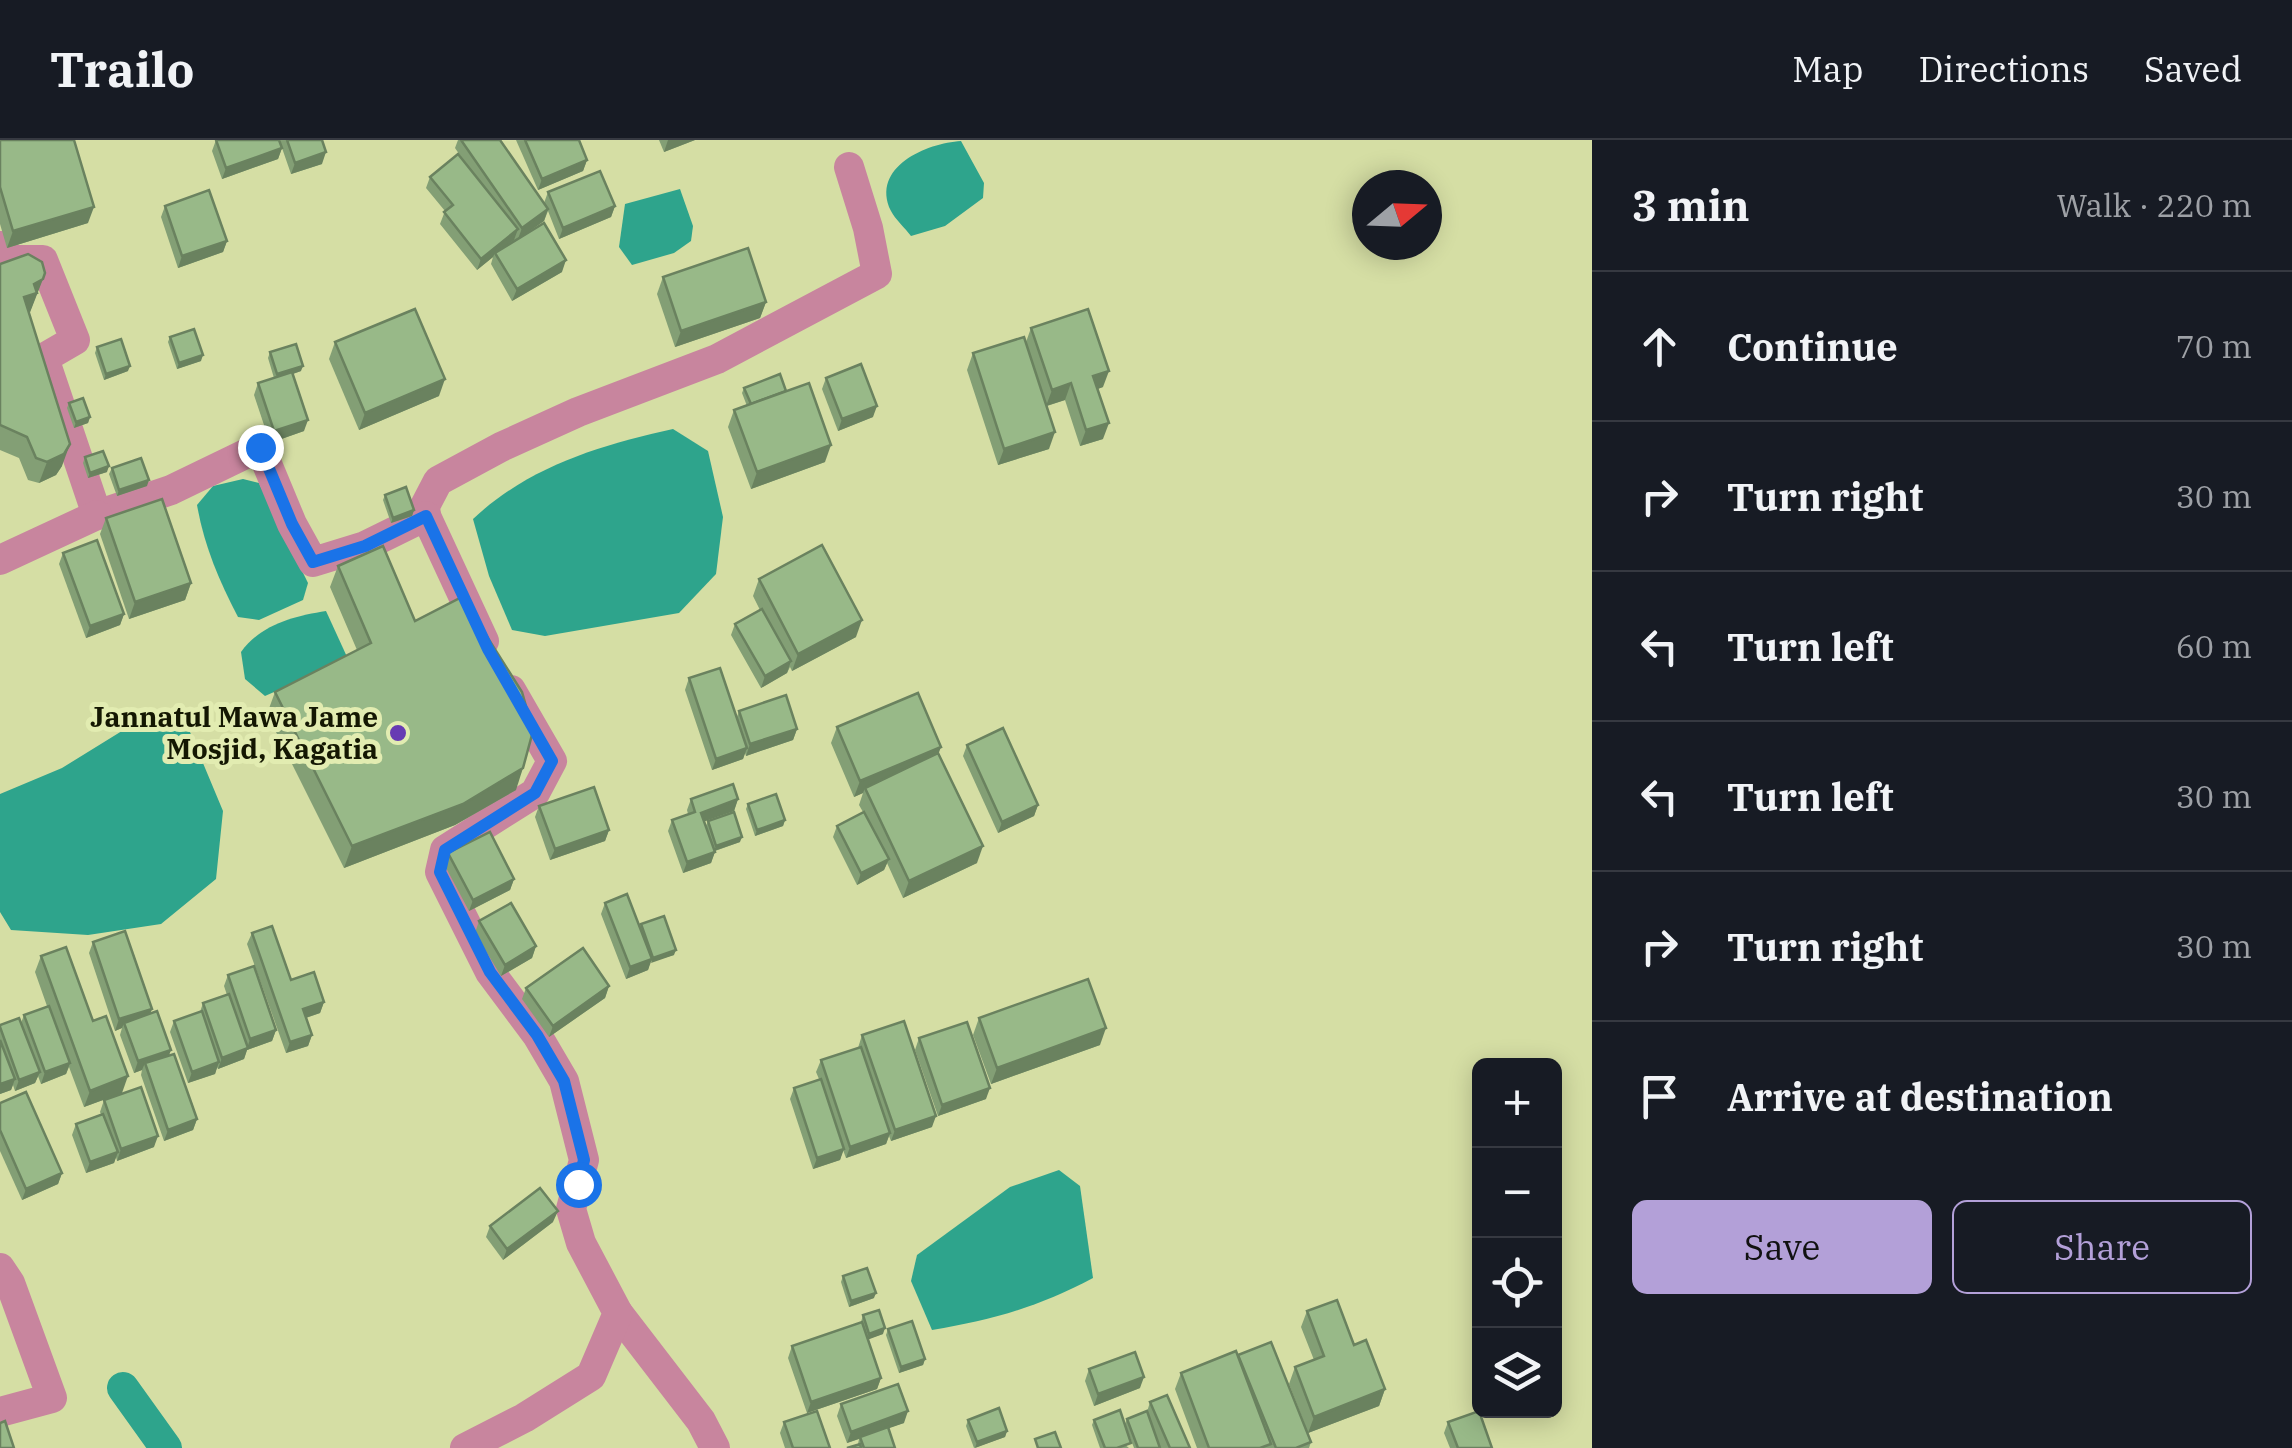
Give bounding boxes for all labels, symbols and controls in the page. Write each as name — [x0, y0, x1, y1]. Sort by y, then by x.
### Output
text: Trailo — [50, 38, 194, 100]
text: Map — [1792, 46, 1863, 92]
text: Directions — [1918, 46, 2089, 92]
text: Saved — [2144, 46, 2242, 92]
north arrow — [1352, 170, 1442, 260]
text: 3 min — [1632, 178, 1750, 233]
text: Walk · 220 m — [2056, 184, 2252, 226]
icon: ahead — [1632, 319, 1687, 374]
text: Continue — [1727, 322, 1898, 371]
text: 70 m — [2176, 325, 2252, 367]
route end — [238, 425, 284, 471]
icon: right — [1632, 469, 1687, 524]
text: Turn right — [1727, 472, 1923, 521]
text: 30 m — [2176, 475, 2252, 517]
icon: left — [1632, 619, 1687, 674]
text: Turn left — [1727, 622, 1894, 671]
text: 60 m — [2176, 625, 2252, 667]
place label: Jannatul Mawa Jame Mosjid, Kagatia — [90, 698, 378, 767]
marker: Jannatul Mawa Jame Mosjid, Kagatia — [387, 722, 409, 744]
icon: left — [1632, 769, 1687, 824]
text: Turn left — [1727, 772, 1894, 821]
text: 30 m — [2176, 775, 2252, 817]
icon: right — [1632, 919, 1687, 974]
text: Turn right — [1727, 922, 1923, 971]
text: 30 m — [2176, 925, 2252, 967]
map controls — [1472, 1058, 1562, 1418]
button: + — [1472, 1058, 1562, 1148]
icon: arrive — [1632, 1069, 1687, 1124]
text: Arrive at destination — [1727, 1072, 2113, 1121]
button: − — [1472, 1148, 1562, 1238]
route start — [556, 1162, 602, 1208]
button: Save — [1632, 1200, 1932, 1294]
button: Share — [1952, 1200, 2252, 1294]
button: locate — [1472, 1238, 1562, 1328]
button: layers — [1472, 1328, 1562, 1418]

